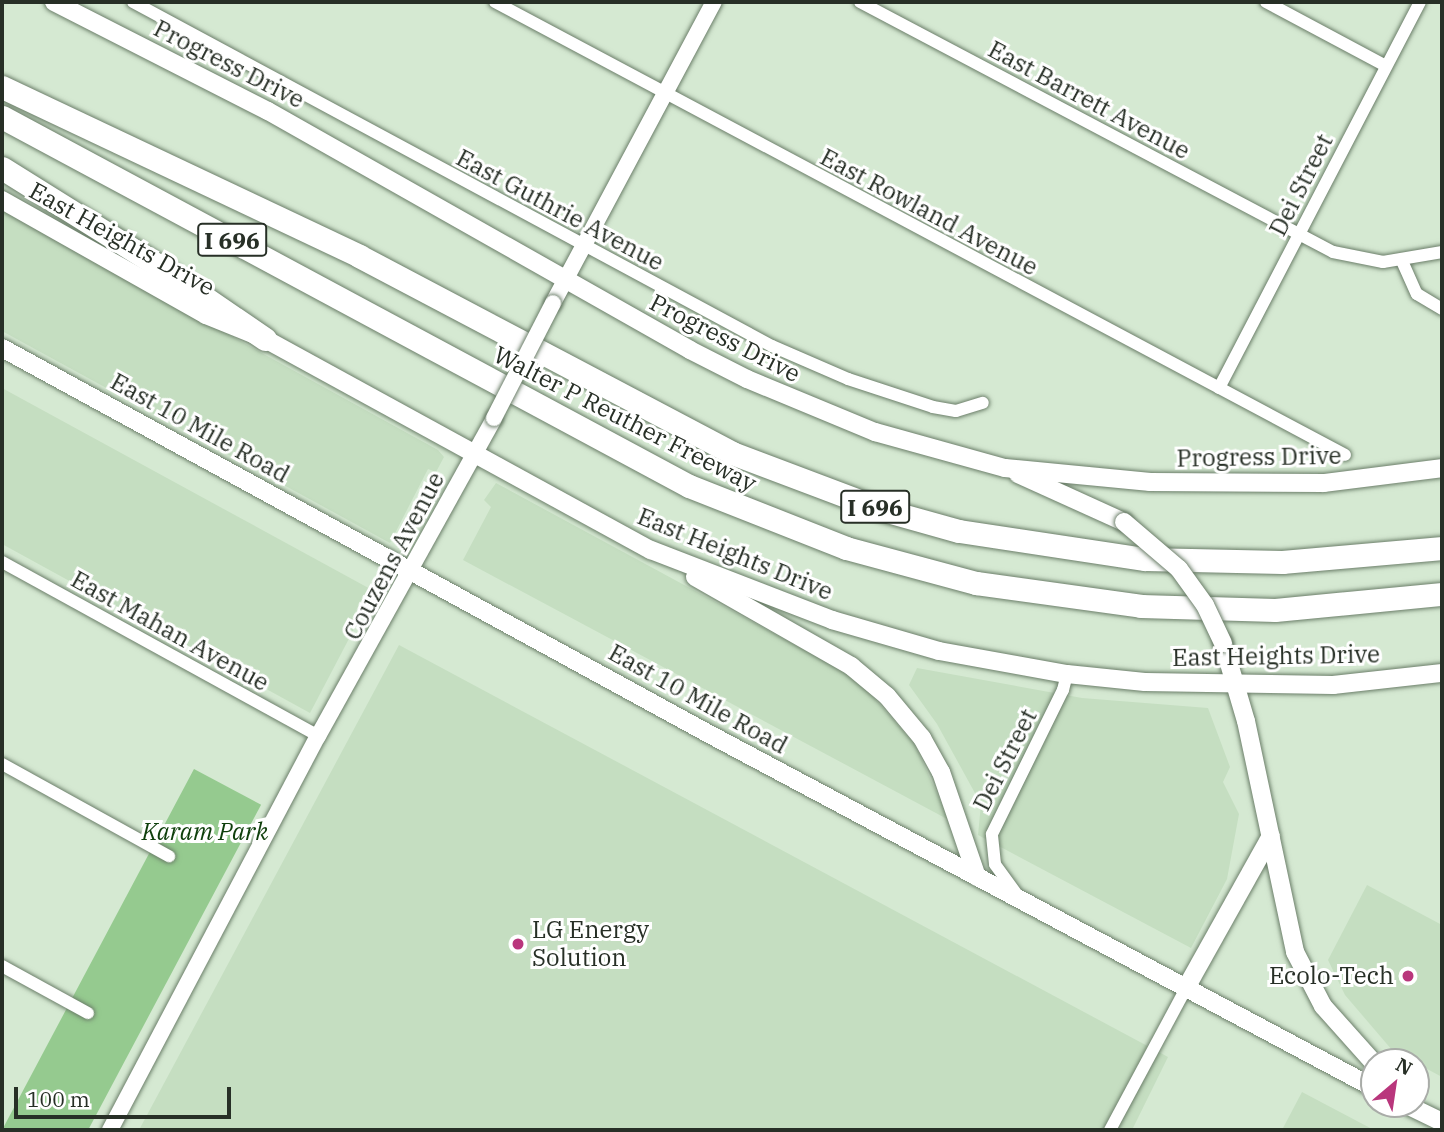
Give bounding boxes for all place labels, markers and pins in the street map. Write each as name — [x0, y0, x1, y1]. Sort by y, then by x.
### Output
place label: LG Energy Solution — [532, 916, 649, 972]
marker: LG Energy Solution — [510, 936, 526, 952]
place label: Ecolo-Tech — [1269, 962, 1394, 990]
marker: Ecolo-Tech — [1400, 968, 1416, 984]

